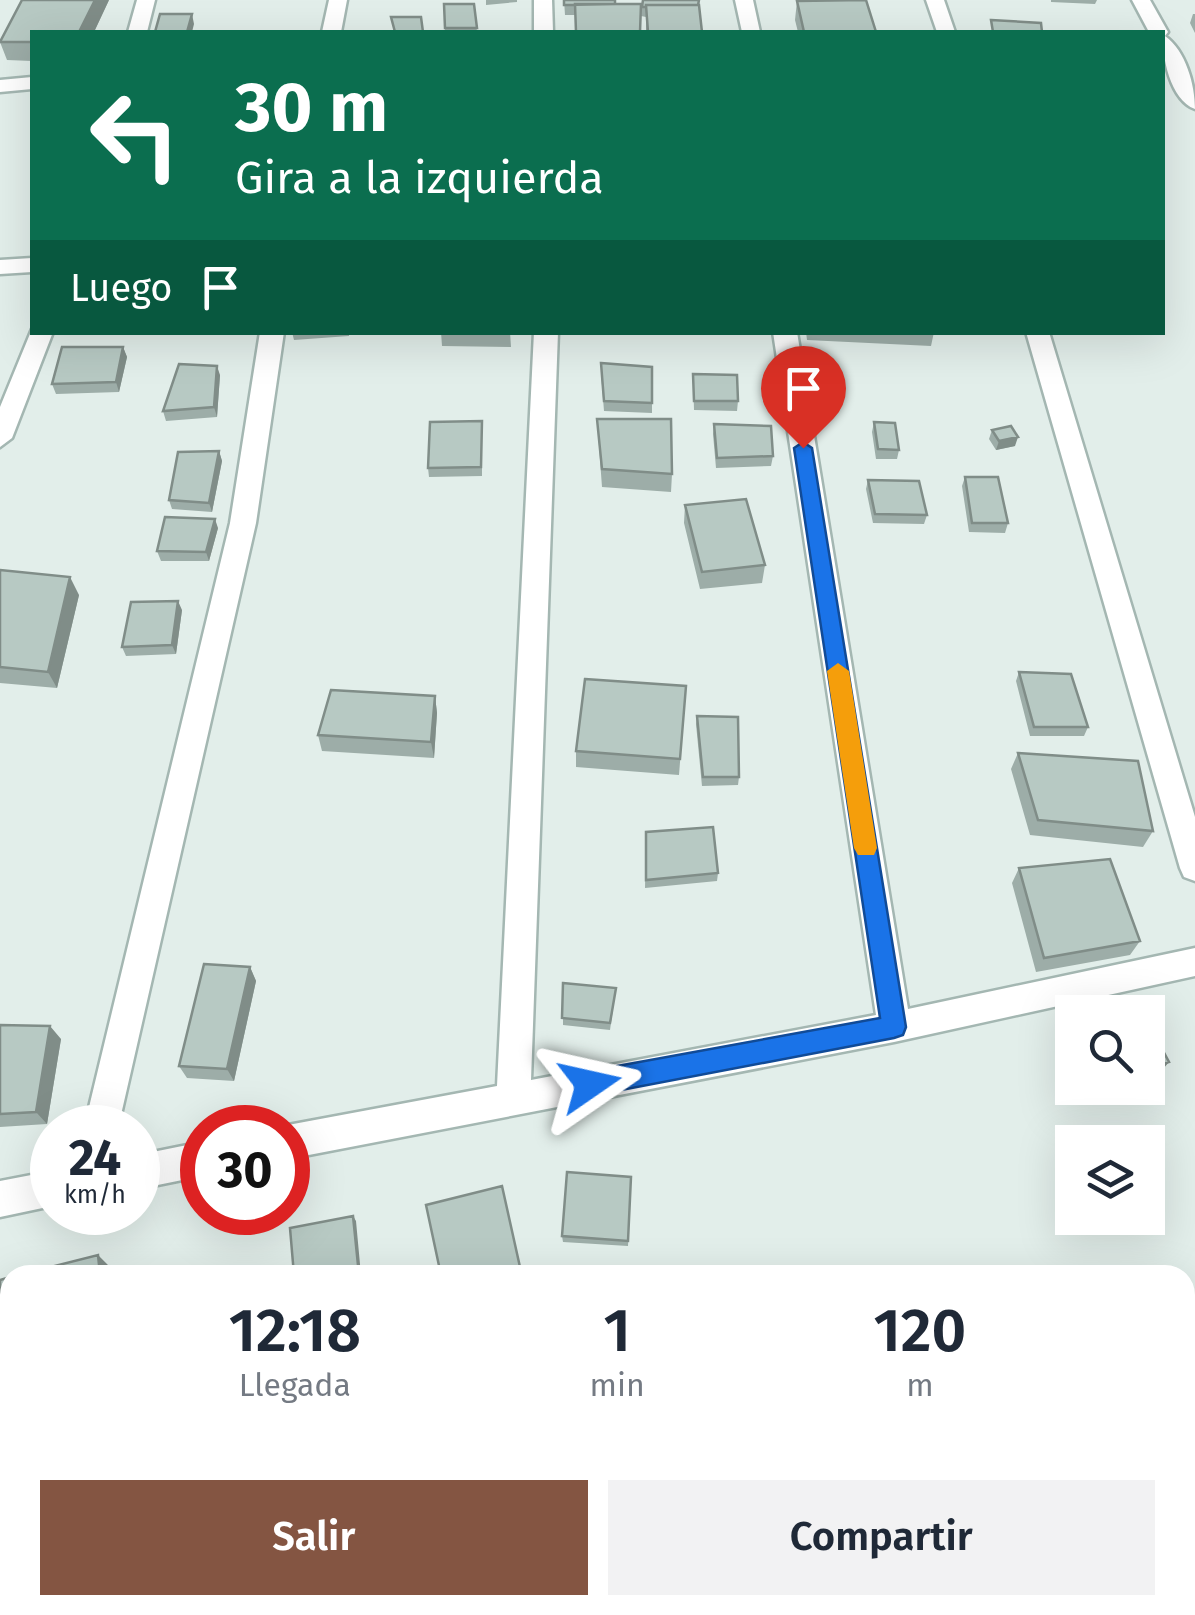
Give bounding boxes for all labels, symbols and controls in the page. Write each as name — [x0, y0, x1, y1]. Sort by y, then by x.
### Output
text: 30 m — [235, 66, 388, 150]
icon: left — [70, 70, 200, 200]
text: Gira a la izquierda — [235, 151, 604, 205]
icon: arrive — [193, 260, 248, 315]
text: Luego — [70, 265, 173, 311]
pin — [761, 346, 846, 449]
icon: arrive — [776, 361, 831, 416]
map controls — [1055, 995, 1165, 1235]
button: search — [1055, 995, 1165, 1105]
position arrow — [538, 1032, 642, 1136]
speed limit sign: 30 — [180, 1105, 310, 1235]
button: layers — [1055, 1125, 1165, 1235]
text: 24 — [69, 1128, 121, 1188]
text: km/h — [64, 1180, 126, 1210]
text: 12:18 — [229, 1295, 361, 1367]
text: 1 — [603, 1295, 631, 1367]
text: 120 — [873, 1295, 966, 1367]
text: Llegada — [239, 1366, 351, 1404]
text: min — [590, 1366, 645, 1404]
text: m — [906, 1366, 934, 1404]
button: Salir — [40, 1480, 588, 1595]
button: Compartir — [608, 1480, 1155, 1595]

